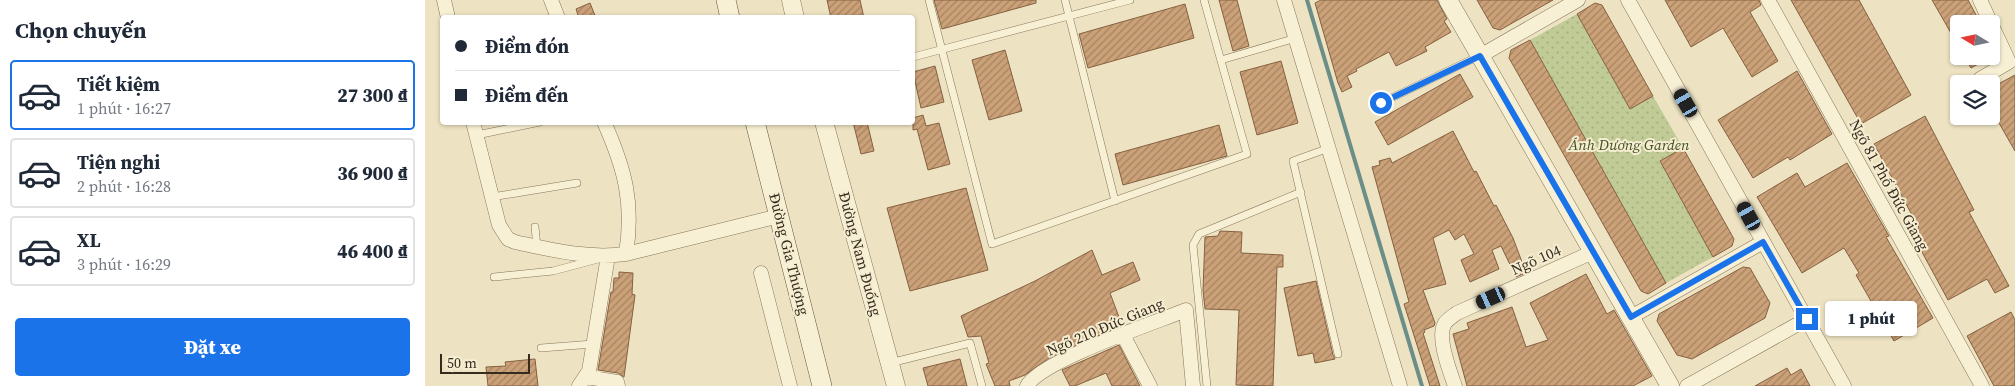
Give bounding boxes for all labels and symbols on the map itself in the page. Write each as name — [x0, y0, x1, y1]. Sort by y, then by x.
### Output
north arrow — [1950, 15, 2000, 65]
car — [1672, 86, 1699, 120]
route start — [1370, 92, 1392, 114]
street label: Ngõ 81 Phố Đức Giang — [1845, 115, 1934, 255]
park label: Ánh Dương Garden — [1568, 134, 1690, 155]
street label: Đường Nam Đuống — [834, 189, 887, 319]
street label: Đường Gia Thượng — [764, 191, 815, 317]
car — [1735, 199, 1762, 233]
street label: Ngõ 104 — [1508, 239, 1565, 280]
car — [1474, 285, 1507, 311]
street label: Ngõ 210 Đức Giang — [1043, 292, 1167, 361]
callout: 1 phút — [1825, 302, 1917, 336]
route end — [1796, 308, 1818, 330]
scale bar — [440, 351, 530, 374]

